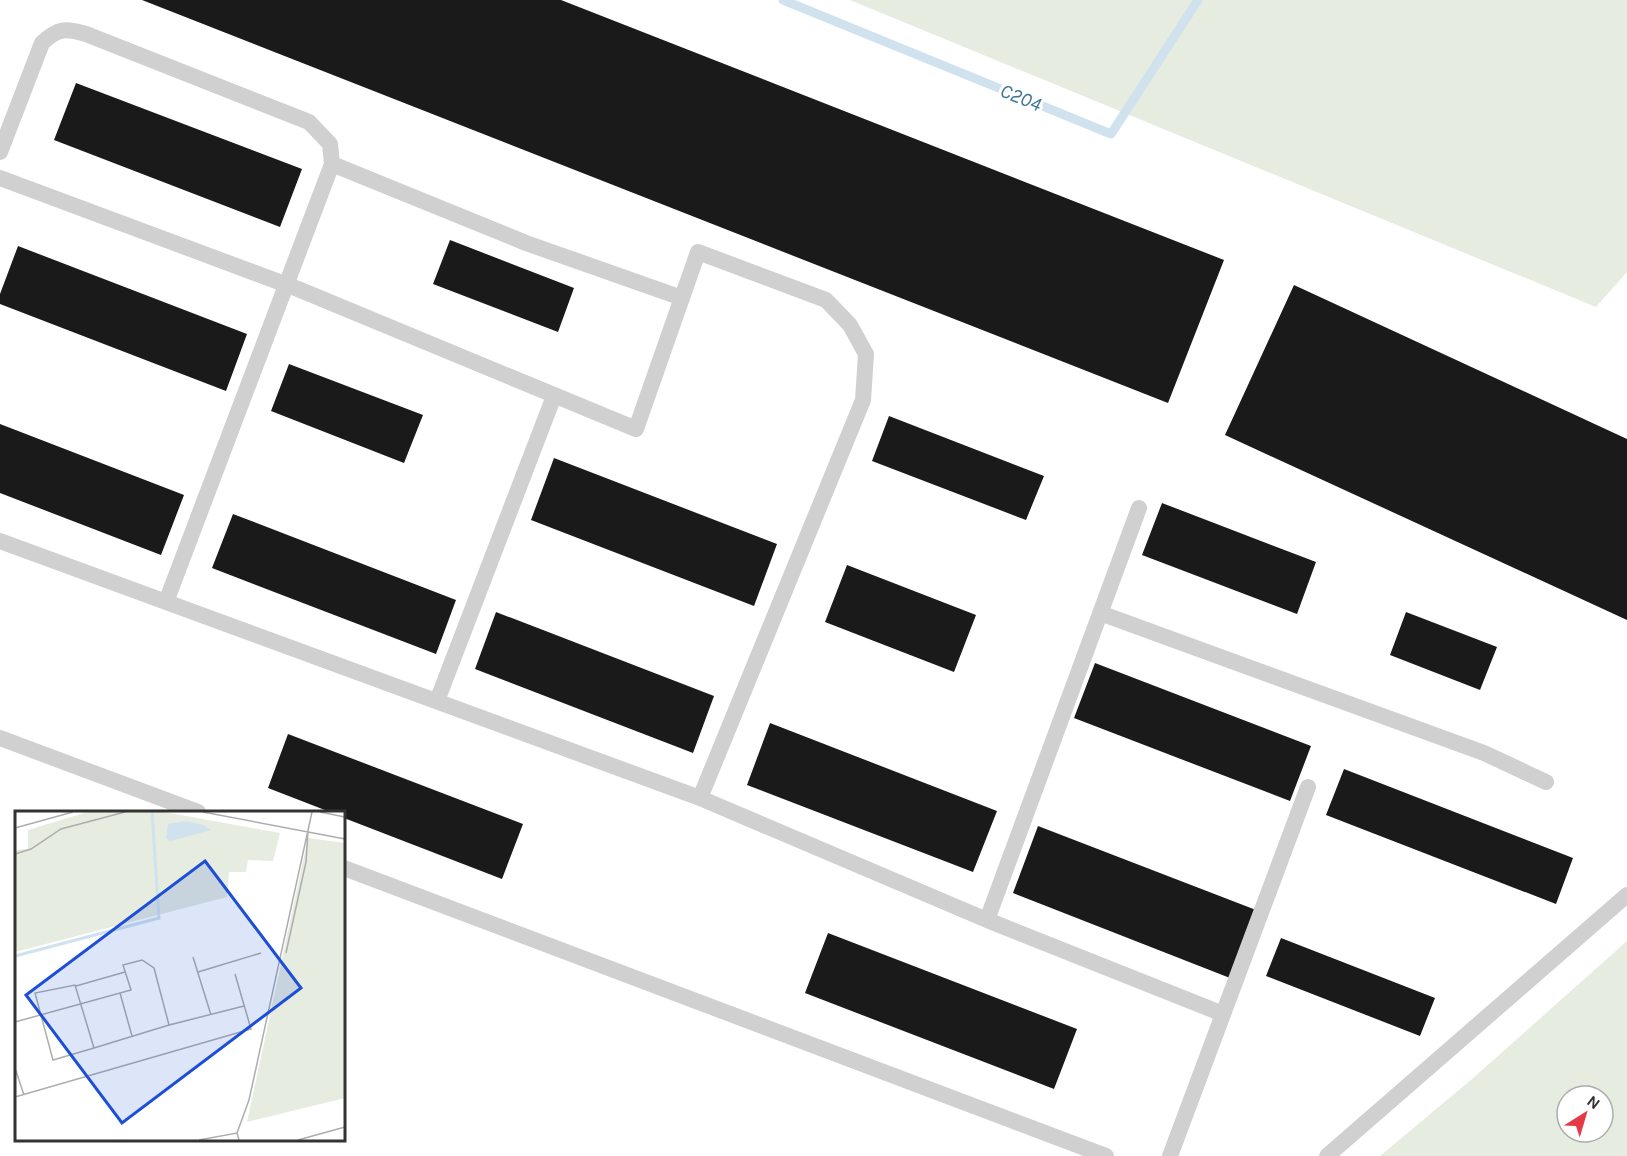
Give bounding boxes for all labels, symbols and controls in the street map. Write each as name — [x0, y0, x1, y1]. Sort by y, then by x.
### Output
water label: C204 — [997, 79, 1046, 116]
inset map — [15, 811, 345, 1141]
north arrow — [1555, 1084, 1615, 1144]
text: N — [1583, 1091, 1604, 1113]

